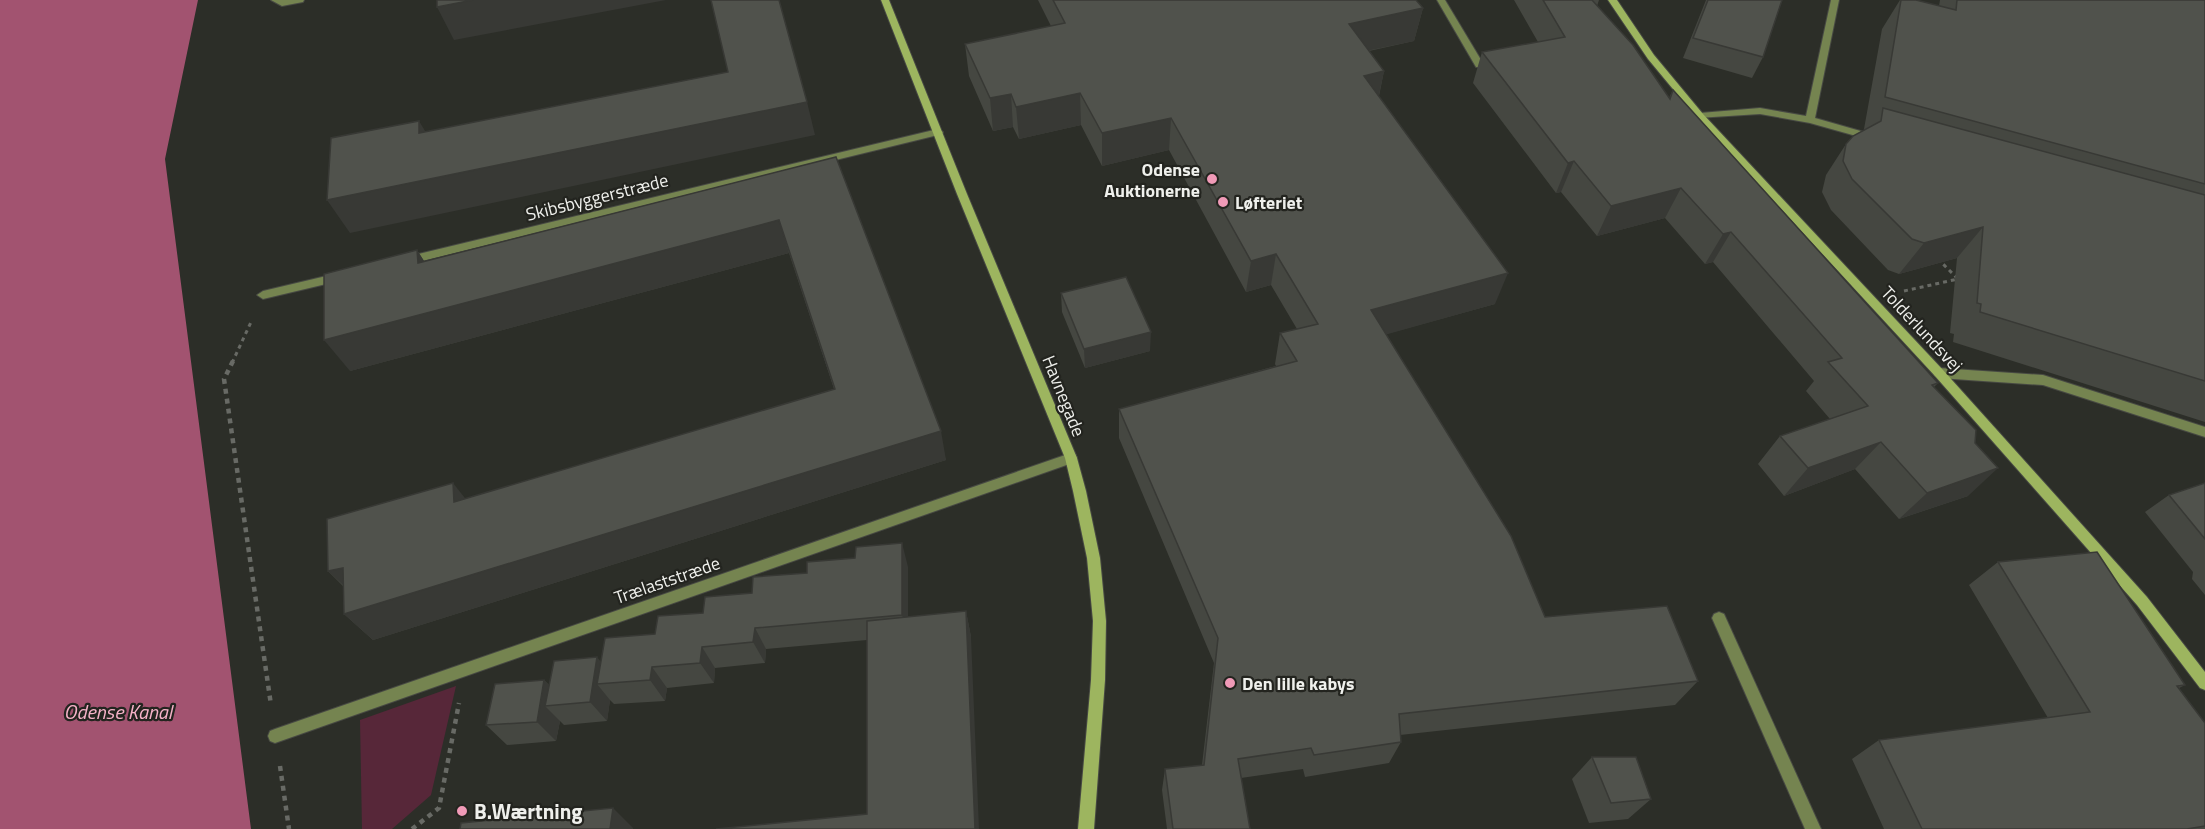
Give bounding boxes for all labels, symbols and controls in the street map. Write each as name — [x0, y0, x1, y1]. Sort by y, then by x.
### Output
place label: Odense Auktionerne — [1104, 156, 1200, 204]
street label: Skibsbyggerstræde — [523, 166, 671, 228]
marker: Odense Auktionerne — [1205, 172, 1219, 186]
place label: Løfteriet — [1235, 189, 1303, 216]
marker: Løfteriet — [1216, 195, 1230, 209]
street label: Tolderlundsvej — [1875, 280, 1969, 378]
street label: Havnegade — [1035, 351, 1093, 441]
street label: Trælaststræde — [610, 549, 724, 611]
place label: Den lille kabys — [1242, 670, 1354, 697]
marker: Den lille kabys — [1223, 676, 1237, 690]
water label: Odense Kanal — [64, 696, 175, 727]
place label: B.Wærtning — [474, 795, 583, 827]
marker: B.Wærtning — [455, 804, 469, 818]

